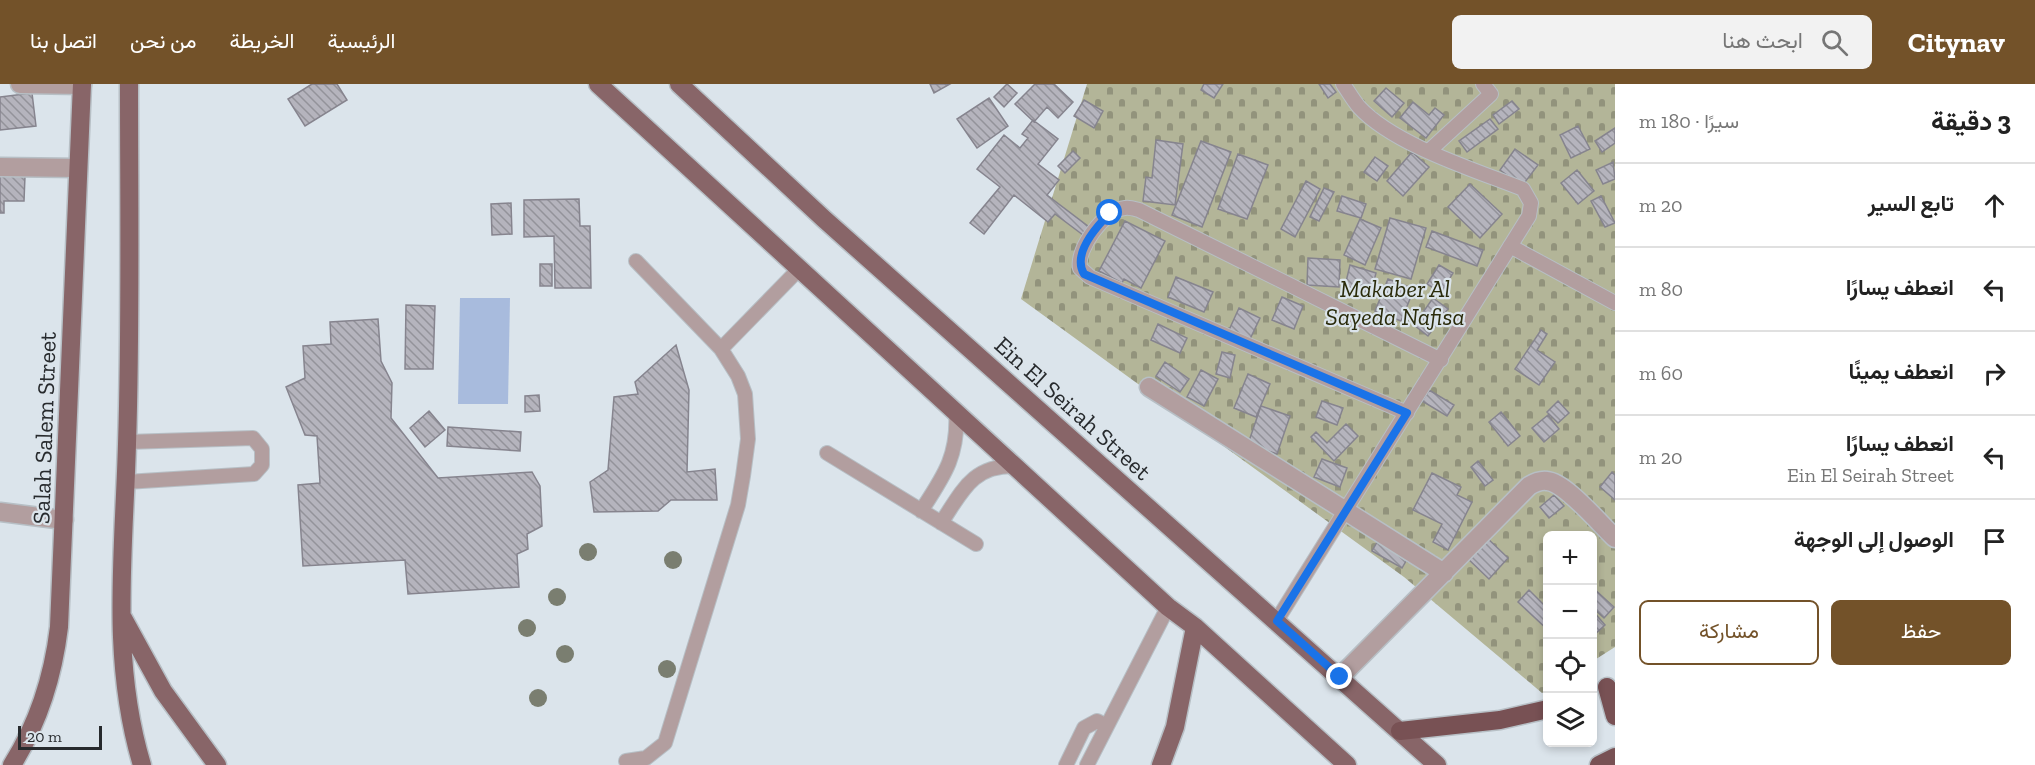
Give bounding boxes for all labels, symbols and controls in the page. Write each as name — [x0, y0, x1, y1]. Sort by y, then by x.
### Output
search box — [1452, 15, 1872, 69]
icon: search — [1818, 26, 1851, 59]
text: Citynav — [1908, 26, 2005, 59]
text: ابحث هنا — [1722, 27, 1803, 54]
text: اتصل بنا — [30, 28, 97, 53]
text: من نحن — [130, 28, 197, 53]
text: الخريطة — [230, 28, 294, 53]
text: الرئيسية — [327, 28, 395, 53]
text: 3 دقيقة — [1931, 105, 2011, 137]
text: سيرًا · 180 m — [1639, 109, 1739, 133]
icon: ahead — [1978, 189, 2011, 222]
text: تابع السير — [1868, 190, 1954, 217]
text: 20 m — [1639, 193, 1683, 217]
route start — [1096, 199, 1122, 225]
icon: left — [1978, 273, 2011, 306]
park label: Makaber Al Sayeda Nafisa — [1325, 274, 1465, 331]
text: انعطف يسارًا — [1846, 274, 1954, 301]
text: 80 m — [1639, 277, 1683, 301]
street label: Ein El Seirah Street — [989, 330, 1157, 486]
street label: Salah Salem Street — [26, 331, 62, 525]
icon: right — [1978, 357, 2011, 390]
text: انعطف يمينًا — [1848, 358, 1954, 385]
text: 60 m — [1639, 361, 1683, 385]
text: انعطف يسارًا — [1846, 430, 1954, 457]
icon: left — [1978, 441, 2011, 474]
text: 20 m — [1639, 445, 1683, 469]
text: Ein El Seirah Street — [1787, 463, 1954, 487]
icon: arrive — [1978, 525, 2011, 558]
text: الوصول إلى الوجهة — [1794, 526, 1954, 553]
map controls — [1543, 531, 1597, 747]
button: + — [1543, 531, 1597, 585]
button: − — [1543, 585, 1597, 639]
button: مشاركة — [1639, 600, 1819, 665]
button: حفظ — [1831, 600, 2011, 665]
button: locate — [1543, 639, 1597, 693]
route end — [1326, 663, 1352, 689]
button: layers — [1543, 693, 1597, 747]
scale bar — [18, 723, 102, 750]
text: 20 m — [27, 727, 62, 746]

